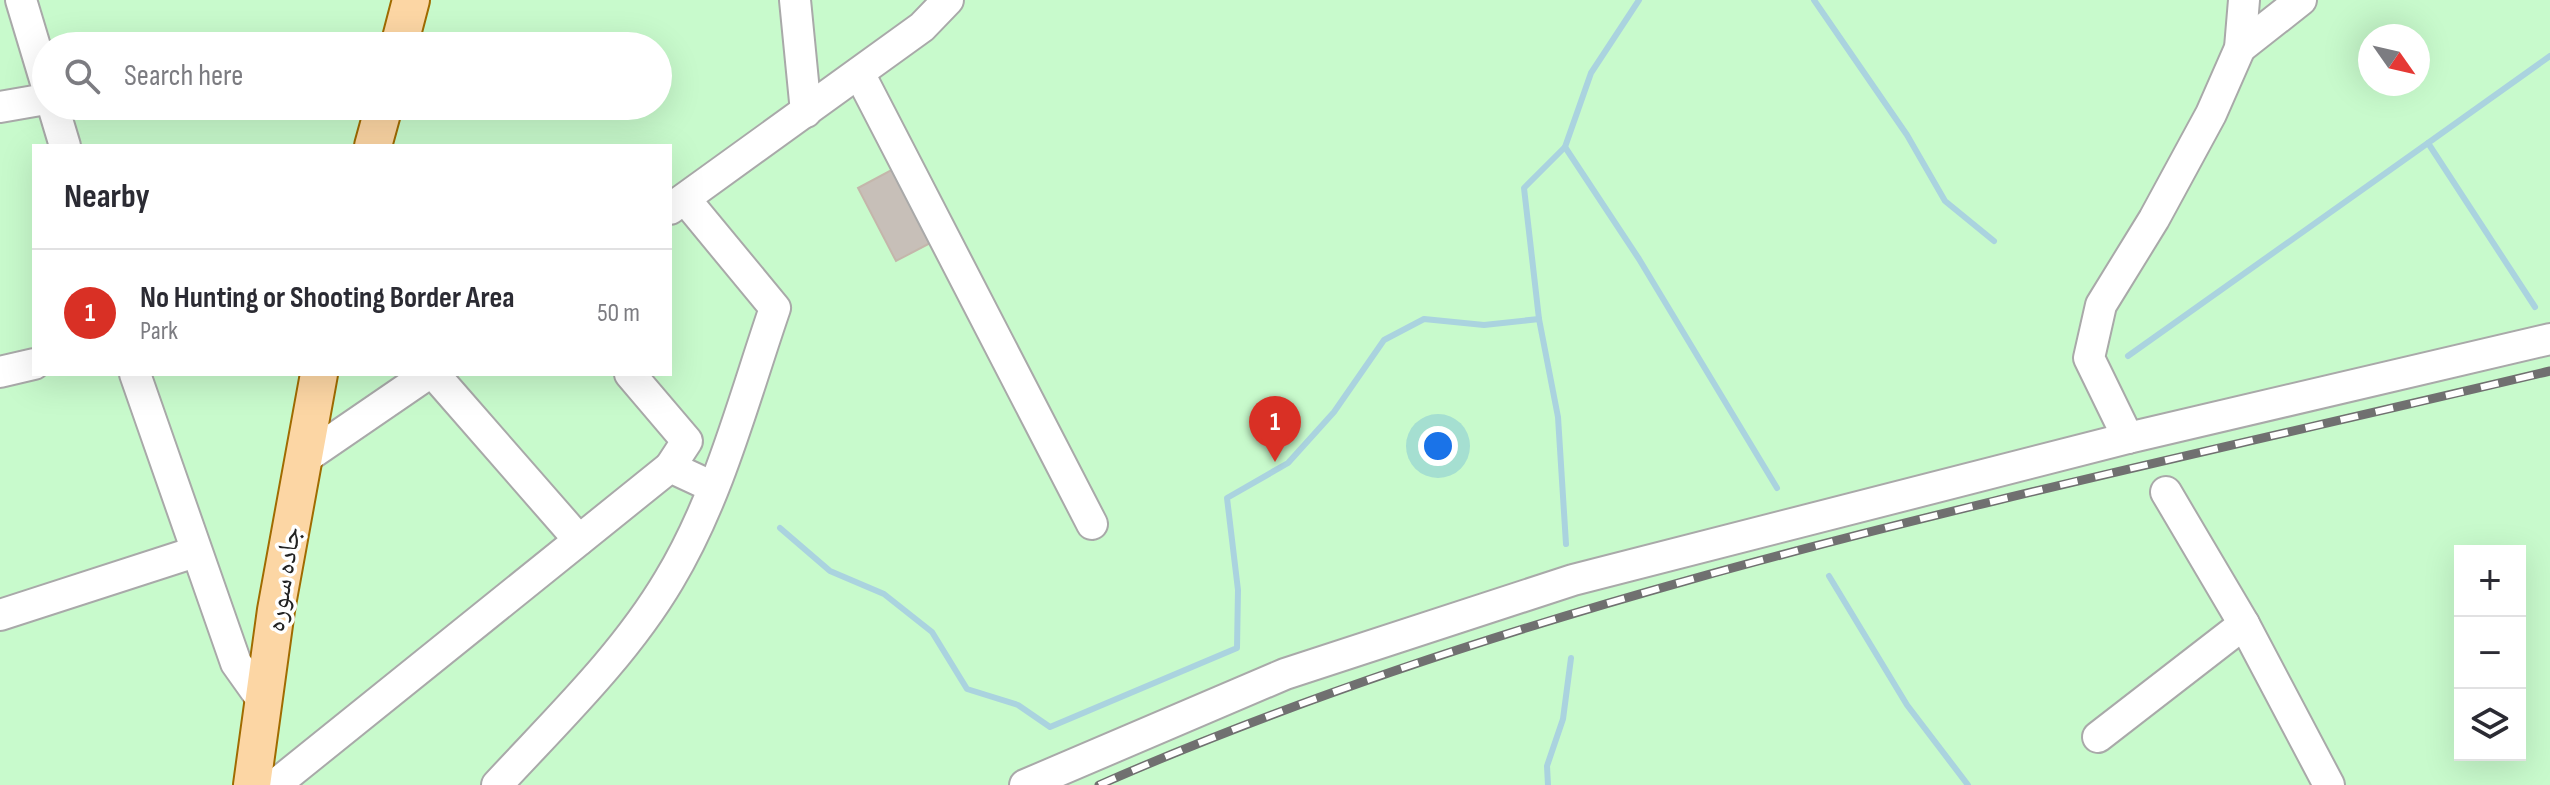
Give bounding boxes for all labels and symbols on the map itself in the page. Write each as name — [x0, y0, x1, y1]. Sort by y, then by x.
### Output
north arrow — [2358, 24, 2430, 96]
pin: 1 — [1249, 396, 1301, 462]
your location — [1418, 426, 1458, 466]
street label: جاده سوره — [259, 524, 308, 634]

